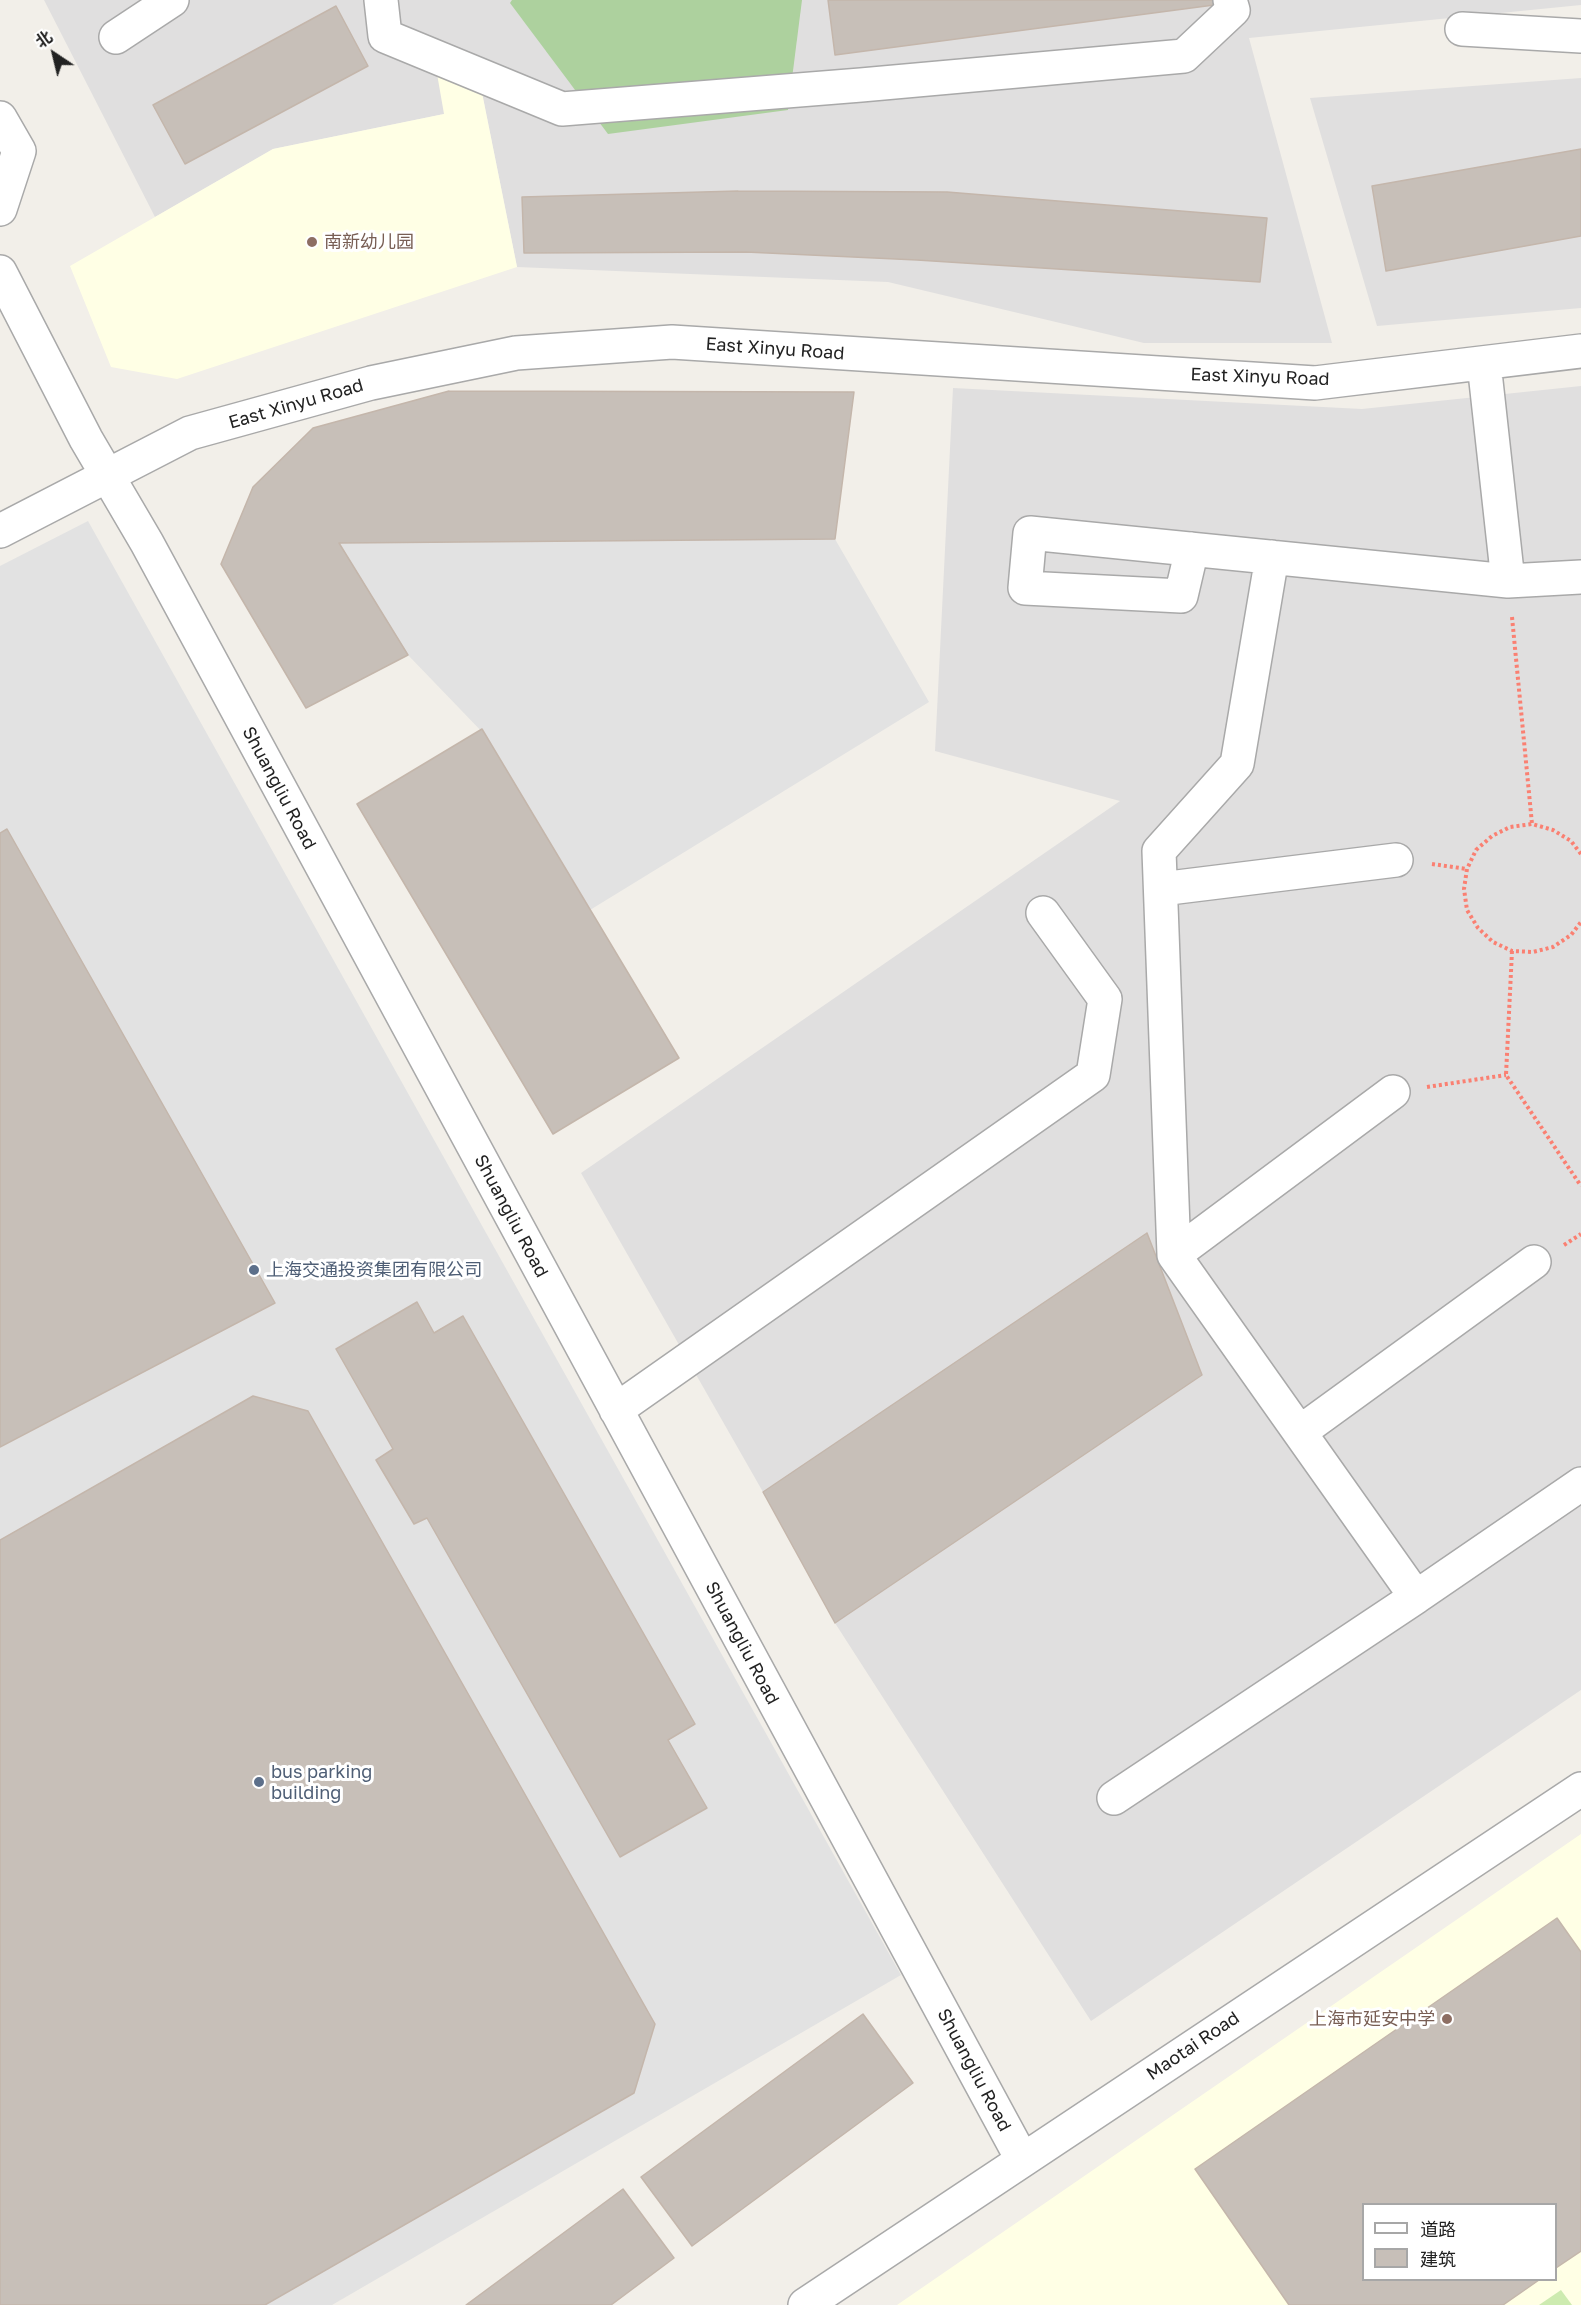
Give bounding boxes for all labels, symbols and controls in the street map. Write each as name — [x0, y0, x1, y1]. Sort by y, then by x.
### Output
north arrow — [24, 24, 84, 84]
text: 北 — [31, 26, 56, 52]
place label: 南新幼儿园 — [324, 231, 414, 253]
marker: 南新幼儿园 — [305, 235, 319, 249]
street label: East Xinyu Road — [705, 333, 845, 365]
street label: East Xinyu Road — [1190, 364, 1330, 390]
street label: East Xinyu Road — [226, 374, 366, 434]
street label: Shuangliu Road — [238, 723, 320, 853]
street label: Shuangliu Road — [470, 1151, 552, 1281]
place label: 上海交通投资集团有限公司 — [266, 1259, 482, 1281]
marker: 上海交通投资集团有限公司 — [247, 1263, 261, 1277]
street label: Shuangliu Road — [701, 1578, 783, 1708]
place label: bus parking building — [271, 1761, 372, 1804]
marker: bus parking building — [252, 1775, 266, 1789]
street label: Shuangliu Road — [933, 2005, 1015, 2135]
street label: Maotai Road — [1143, 2007, 1243, 2085]
place label: 上海市延安中学 — [1309, 2008, 1435, 2030]
marker: 上海市延安中学 — [1440, 2012, 1454, 2026]
legend — [1362, 2203, 1557, 2281]
text: 道路 — [1420, 2218, 1456, 2240]
text: 建筑 — [1420, 2248, 1456, 2270]

